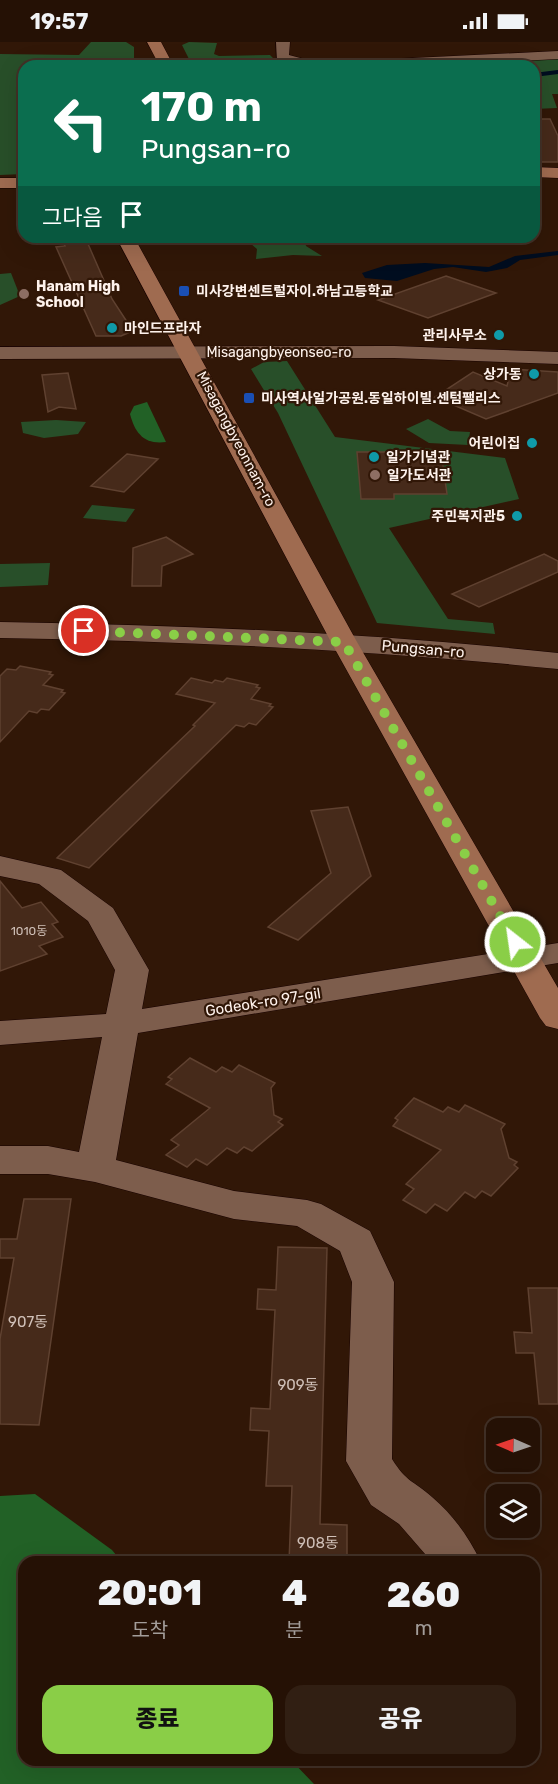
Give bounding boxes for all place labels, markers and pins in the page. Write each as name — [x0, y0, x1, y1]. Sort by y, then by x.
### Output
place label: Hanam High School — [36, 278, 120, 311]
place label: 미사강변센트럴자이.하남고등학교 — [196, 283, 393, 300]
marker: 미사강변센트럴자이.하남고등학교 — [177, 284, 191, 298]
marker: Hanam High School — [17, 287, 31, 301]
place label: 마인드프라자 — [124, 320, 201, 337]
marker: 마인드프라자 — [105, 321, 119, 335]
place label: 관리사무소 — [423, 327, 487, 344]
marker: 관리사무소 — [492, 328, 506, 342]
place label: 상가동 — [483, 366, 522, 383]
marker: 상가동 — [527, 367, 541, 381]
place label: 미사역사일가공원.동일하이빌.센텀팰리스 — [261, 390, 501, 407]
marker: 미사역사일가공원.동일하이빌.센텀팰리스 — [242, 391, 256, 405]
place label: 어린이집 — [468, 435, 520, 452]
marker: 어린이집 — [525, 436, 539, 450]
place label: 일가기념관 — [386, 449, 451, 466]
marker: 일가기념관 — [367, 450, 381, 464]
place label: 일가도서관 — [387, 467, 452, 484]
marker: 일가도서관 — [368, 468, 382, 482]
place label: 주민복지관5 — [432, 508, 505, 525]
marker: 주민복지관5 — [510, 509, 524, 523]
pin — [58, 605, 109, 656]

